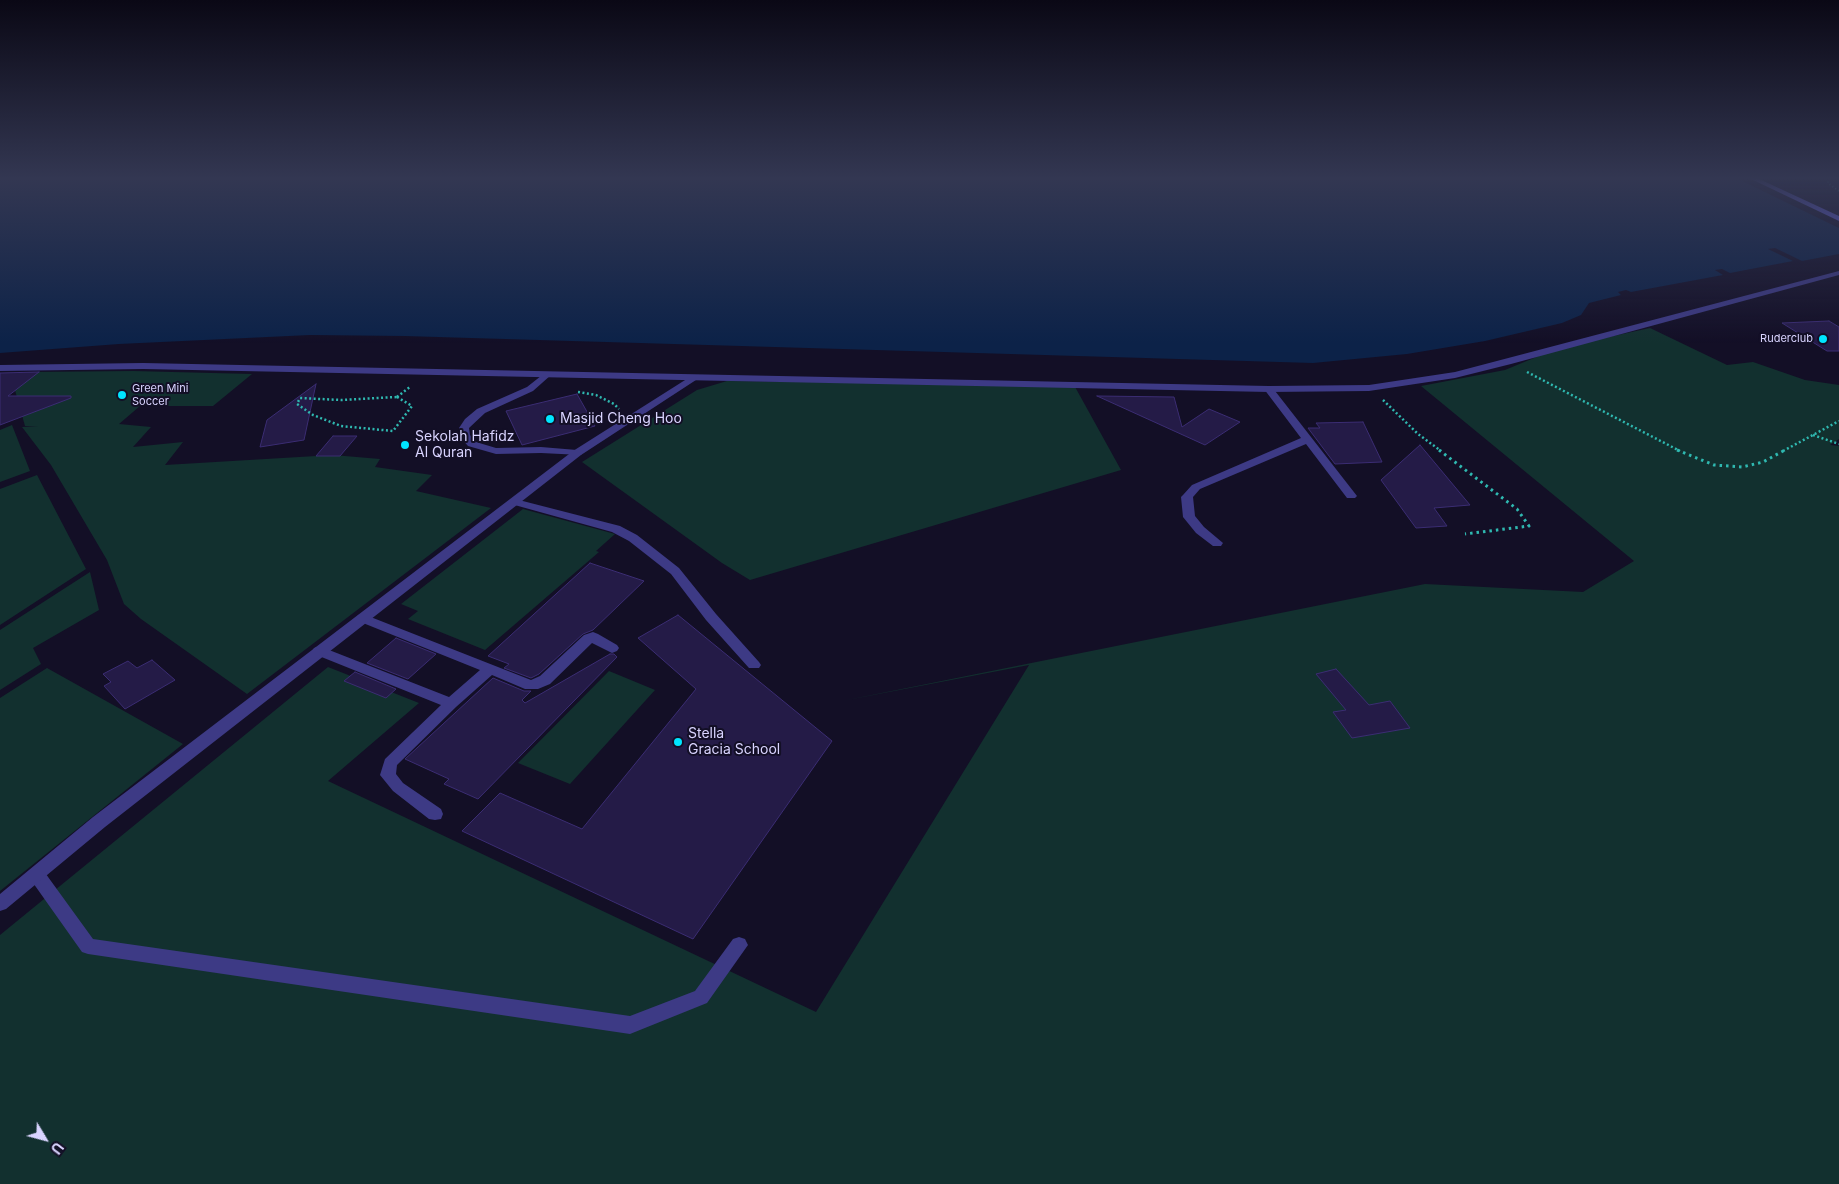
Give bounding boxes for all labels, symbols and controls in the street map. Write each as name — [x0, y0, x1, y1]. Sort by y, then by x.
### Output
place label: Ruderclub — [1760, 332, 1813, 346]
marker: Ruderclub — [1817, 333, 1829, 345]
place label: Green Mini Soccer — [132, 382, 188, 408]
marker: Green Mini Soccer — [116, 389, 128, 401]
place label: Masjid Cheng Hoo — [560, 411, 682, 427]
marker: Masjid Cheng Hoo — [544, 413, 556, 425]
place label: Sekolah Hafidz Al Quran — [415, 429, 515, 462]
marker: Sekolah Hafidz Al Quran — [399, 439, 411, 451]
place label: Stella Gracia School — [688, 726, 780, 759]
marker: Stella Gracia School — [672, 736, 684, 748]
north arrow — [20, 1114, 70, 1164]
text: U — [48, 1139, 67, 1158]

